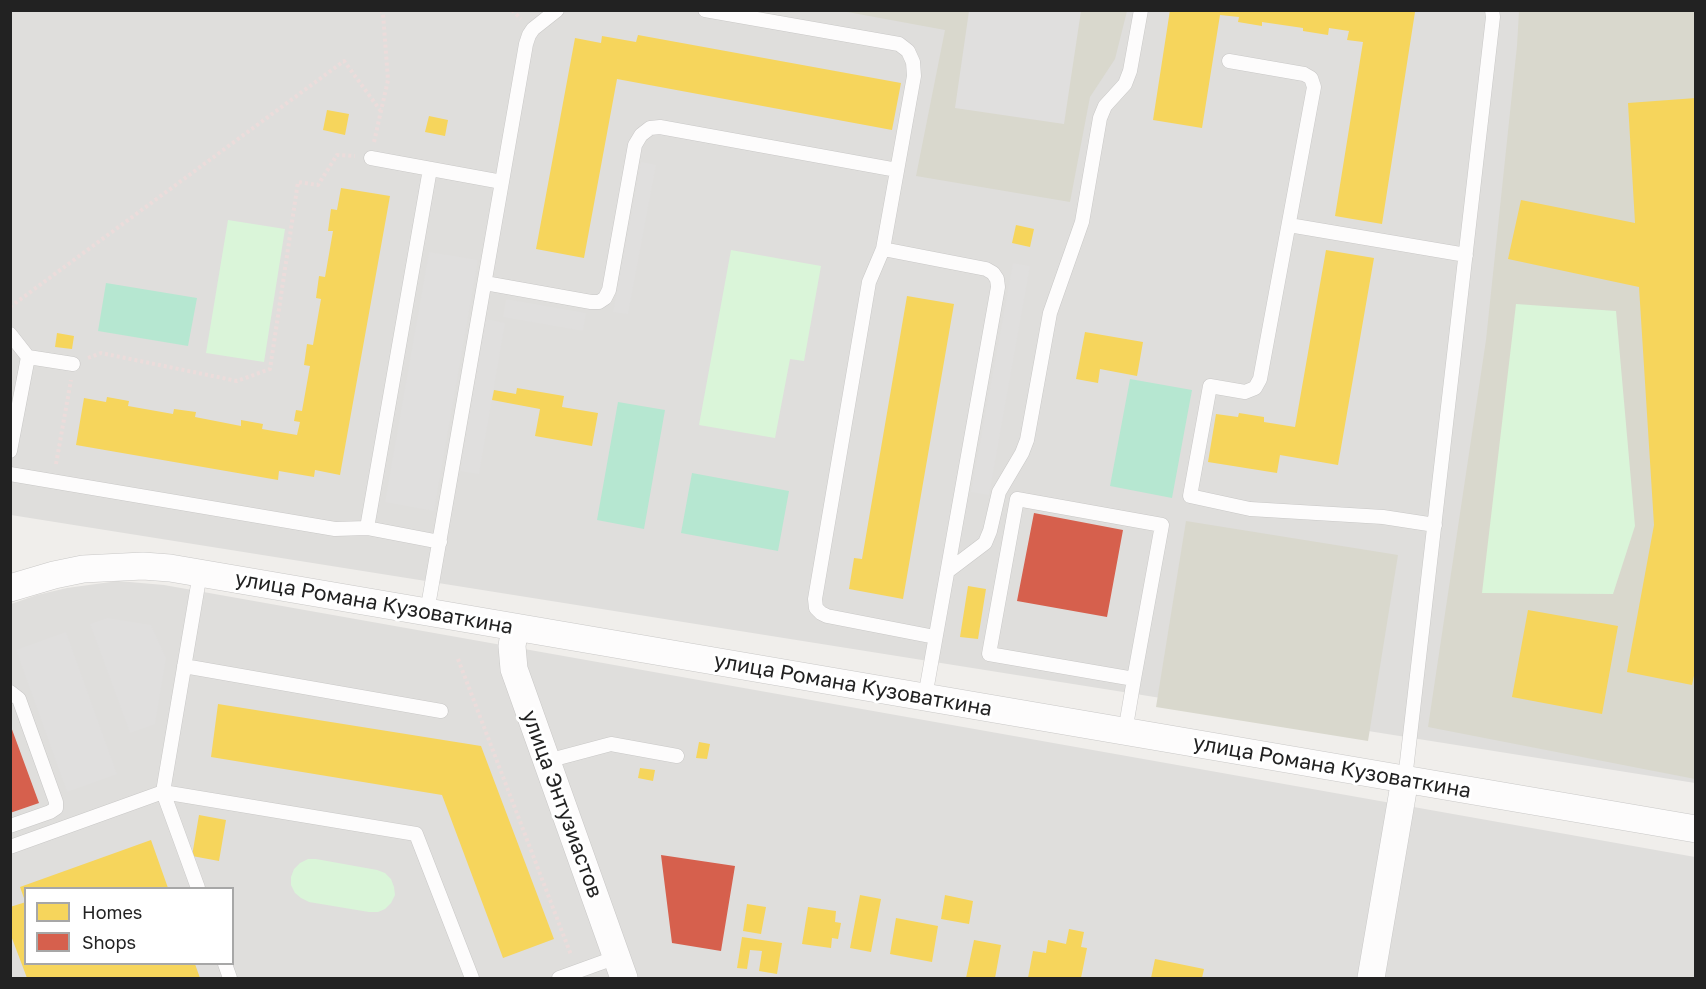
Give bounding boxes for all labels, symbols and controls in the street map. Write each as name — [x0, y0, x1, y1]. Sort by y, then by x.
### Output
street label: улица Романа Кузоваткина — [233, 566, 515, 640]
street label: улица Романа Кузоваткина — [712, 648, 994, 722]
street label: улица Энтузиастов — [516, 707, 608, 901]
street label: улица Романа Кузоваткина — [1191, 730, 1473, 804]
legend — [24, 887, 234, 965]
text: Homes — [82, 901, 142, 923]
text: Shops — [82, 931, 136, 953]

